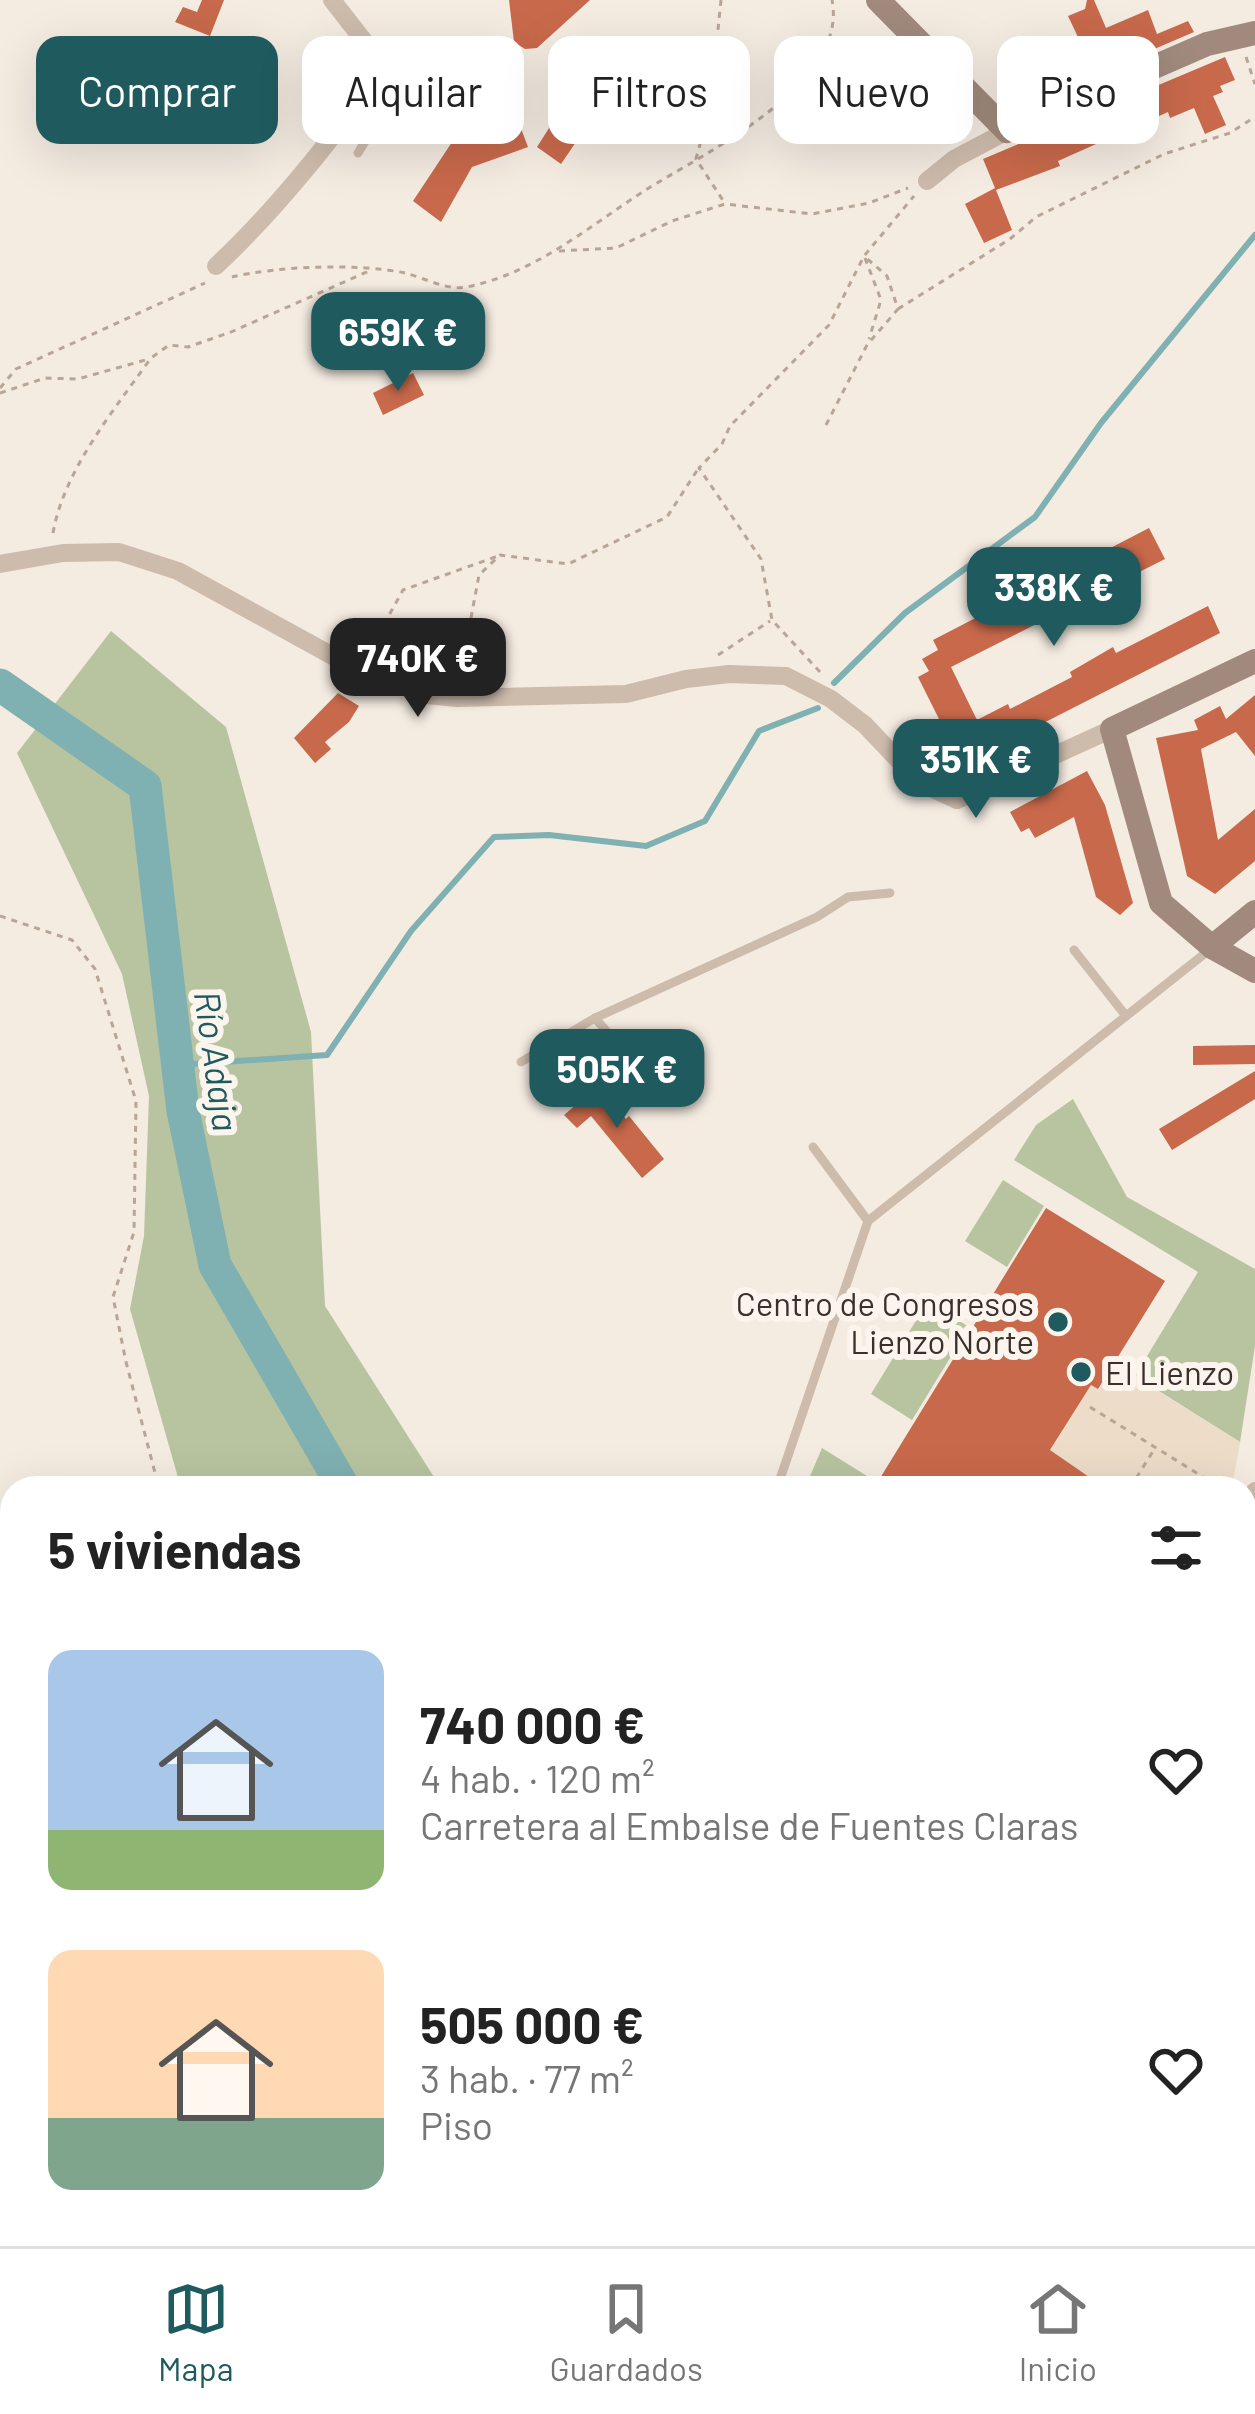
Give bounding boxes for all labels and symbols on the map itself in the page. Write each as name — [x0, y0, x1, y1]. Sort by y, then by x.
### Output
pin: 659K € — [300, 292, 496, 394]
pin: 338K € — [956, 547, 1152, 649]
pin: 740K € — [320, 618, 516, 720]
pin: 351K € — [878, 719, 1074, 821]
water label: Río Adaja — [187, 988, 249, 1134]
pin: 505K € — [519, 1029, 715, 1131]
place label: Centro de Congresos Lienzo Norte — [736, 1283, 1034, 1361]
marker: Centro de Congresos Lienzo Norte — [1045, 1309, 1071, 1335]
place label: El Lienzo — [1105, 1352, 1234, 1392]
marker: El Lienzo — [1068, 1359, 1094, 1385]

